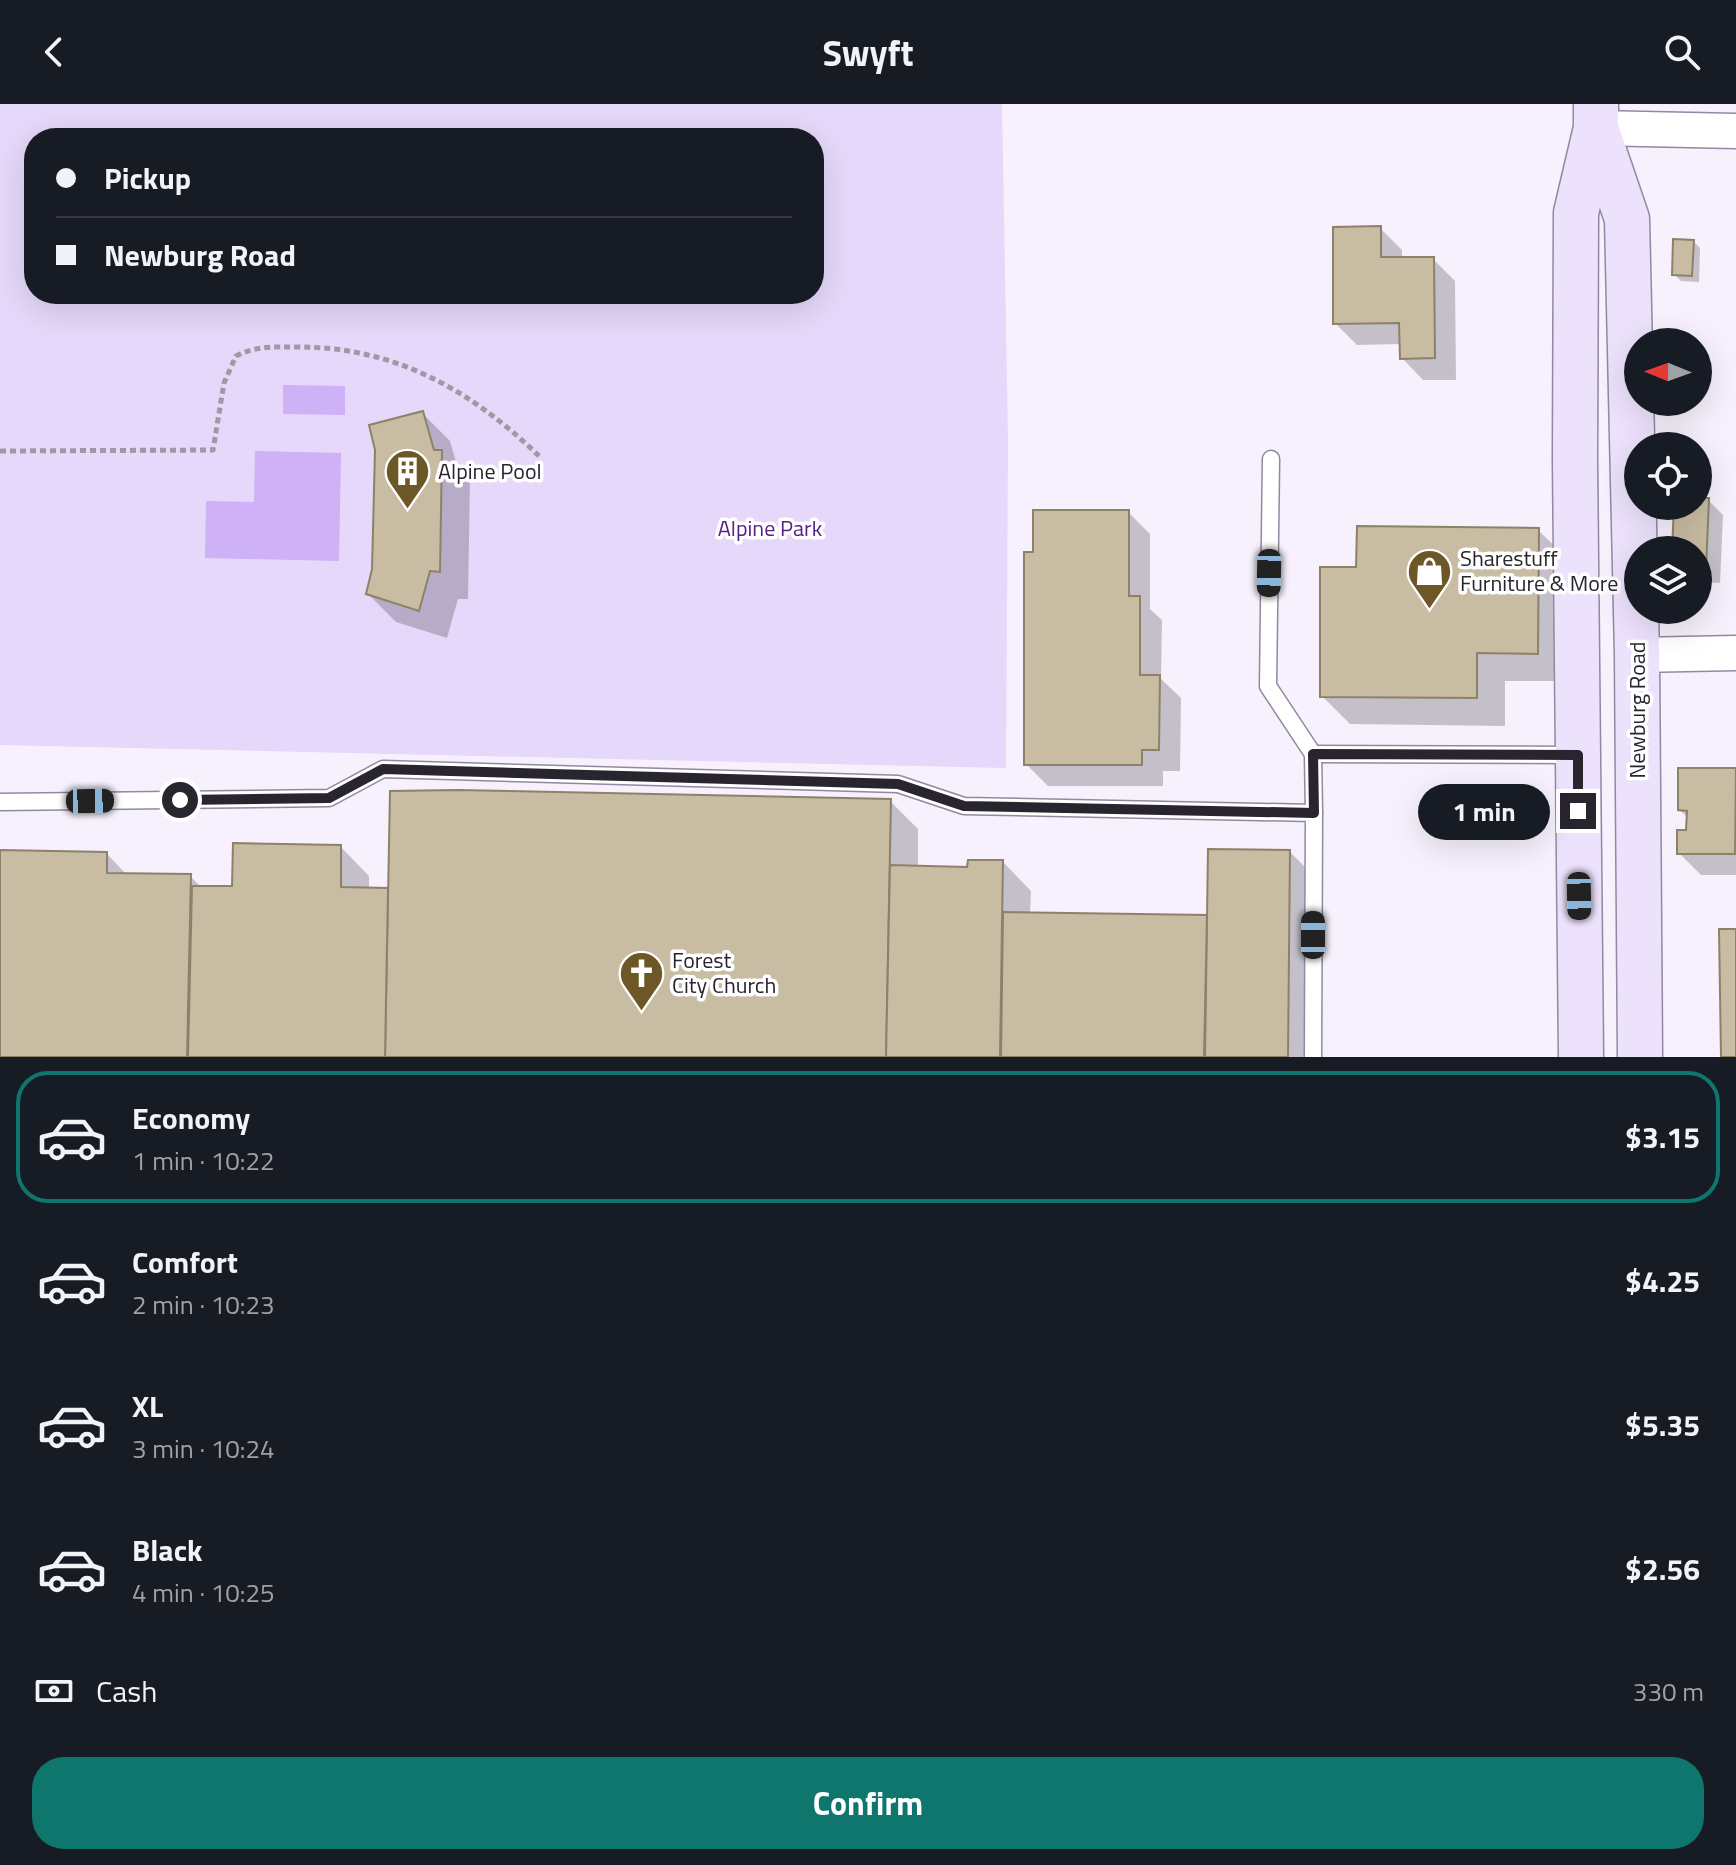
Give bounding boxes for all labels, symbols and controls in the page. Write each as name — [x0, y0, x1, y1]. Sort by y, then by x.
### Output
text: Swyft — [822, 25, 914, 80]
icon: back — [32, 30, 76, 74]
icon: search — [1660, 30, 1704, 74]
text: Pickup — [104, 155, 191, 201]
text: Newburg Road — [104, 232, 296, 278]
north arrow — [1624, 328, 1712, 416]
map controls — [1624, 328, 1712, 624]
button: locate — [1624, 432, 1712, 520]
building icon: Alpine Pool — [383, 447, 431, 510]
place label: Alpine Pool — [438, 454, 542, 488]
park label: Alpine Park — [718, 511, 823, 545]
button: layers — [1624, 536, 1712, 624]
place label: Sharestuff Furniture & More — [1460, 541, 1618, 600]
shop icon: Sharestuff Furniture & More — [1405, 547, 1453, 610]
car — [1257, 549, 1281, 597]
street label: Newburg Road — [1620, 641, 1654, 779]
route start — [162, 782, 198, 818]
callout: 1 min — [1418, 783, 1550, 839]
car — [66, 789, 114, 813]
text: 1 min — [1452, 792, 1516, 831]
route end — [1560, 793, 1596, 829]
car — [1567, 872, 1591, 920]
car — [1301, 911, 1325, 959]
place label: Forest City Church — [672, 943, 776, 1002]
church icon: Forest City Church — [617, 949, 665, 1012]
text: Economy — [132, 1095, 250, 1141]
icon: car — [36, 1101, 108, 1173]
text: $3.15 — [1625, 1114, 1700, 1160]
text: 1 min · 10:22 — [132, 1141, 275, 1180]
text: Comfort — [132, 1239, 238, 1285]
icon: car — [36, 1245, 108, 1317]
text: $4.25 — [1625, 1258, 1700, 1304]
text: 2 min · 10:23 — [132, 1285, 275, 1324]
text: XL — [132, 1383, 163, 1429]
icon: car — [36, 1389, 108, 1461]
text: $5.35 — [1625, 1402, 1700, 1448]
text: 3 min · 10:24 — [132, 1429, 275, 1468]
text: Black — [132, 1527, 203, 1573]
icon: car — [36, 1533, 108, 1605]
text: $2.56 — [1625, 1546, 1700, 1592]
text: 4 min · 10:25 — [132, 1573, 275, 1612]
text: Cash — [96, 1668, 157, 1714]
icon: cash — [32, 1669, 76, 1713]
text: 330 m — [1633, 1672, 1704, 1711]
button: Confirm — [32, 1757, 1704, 1849]

